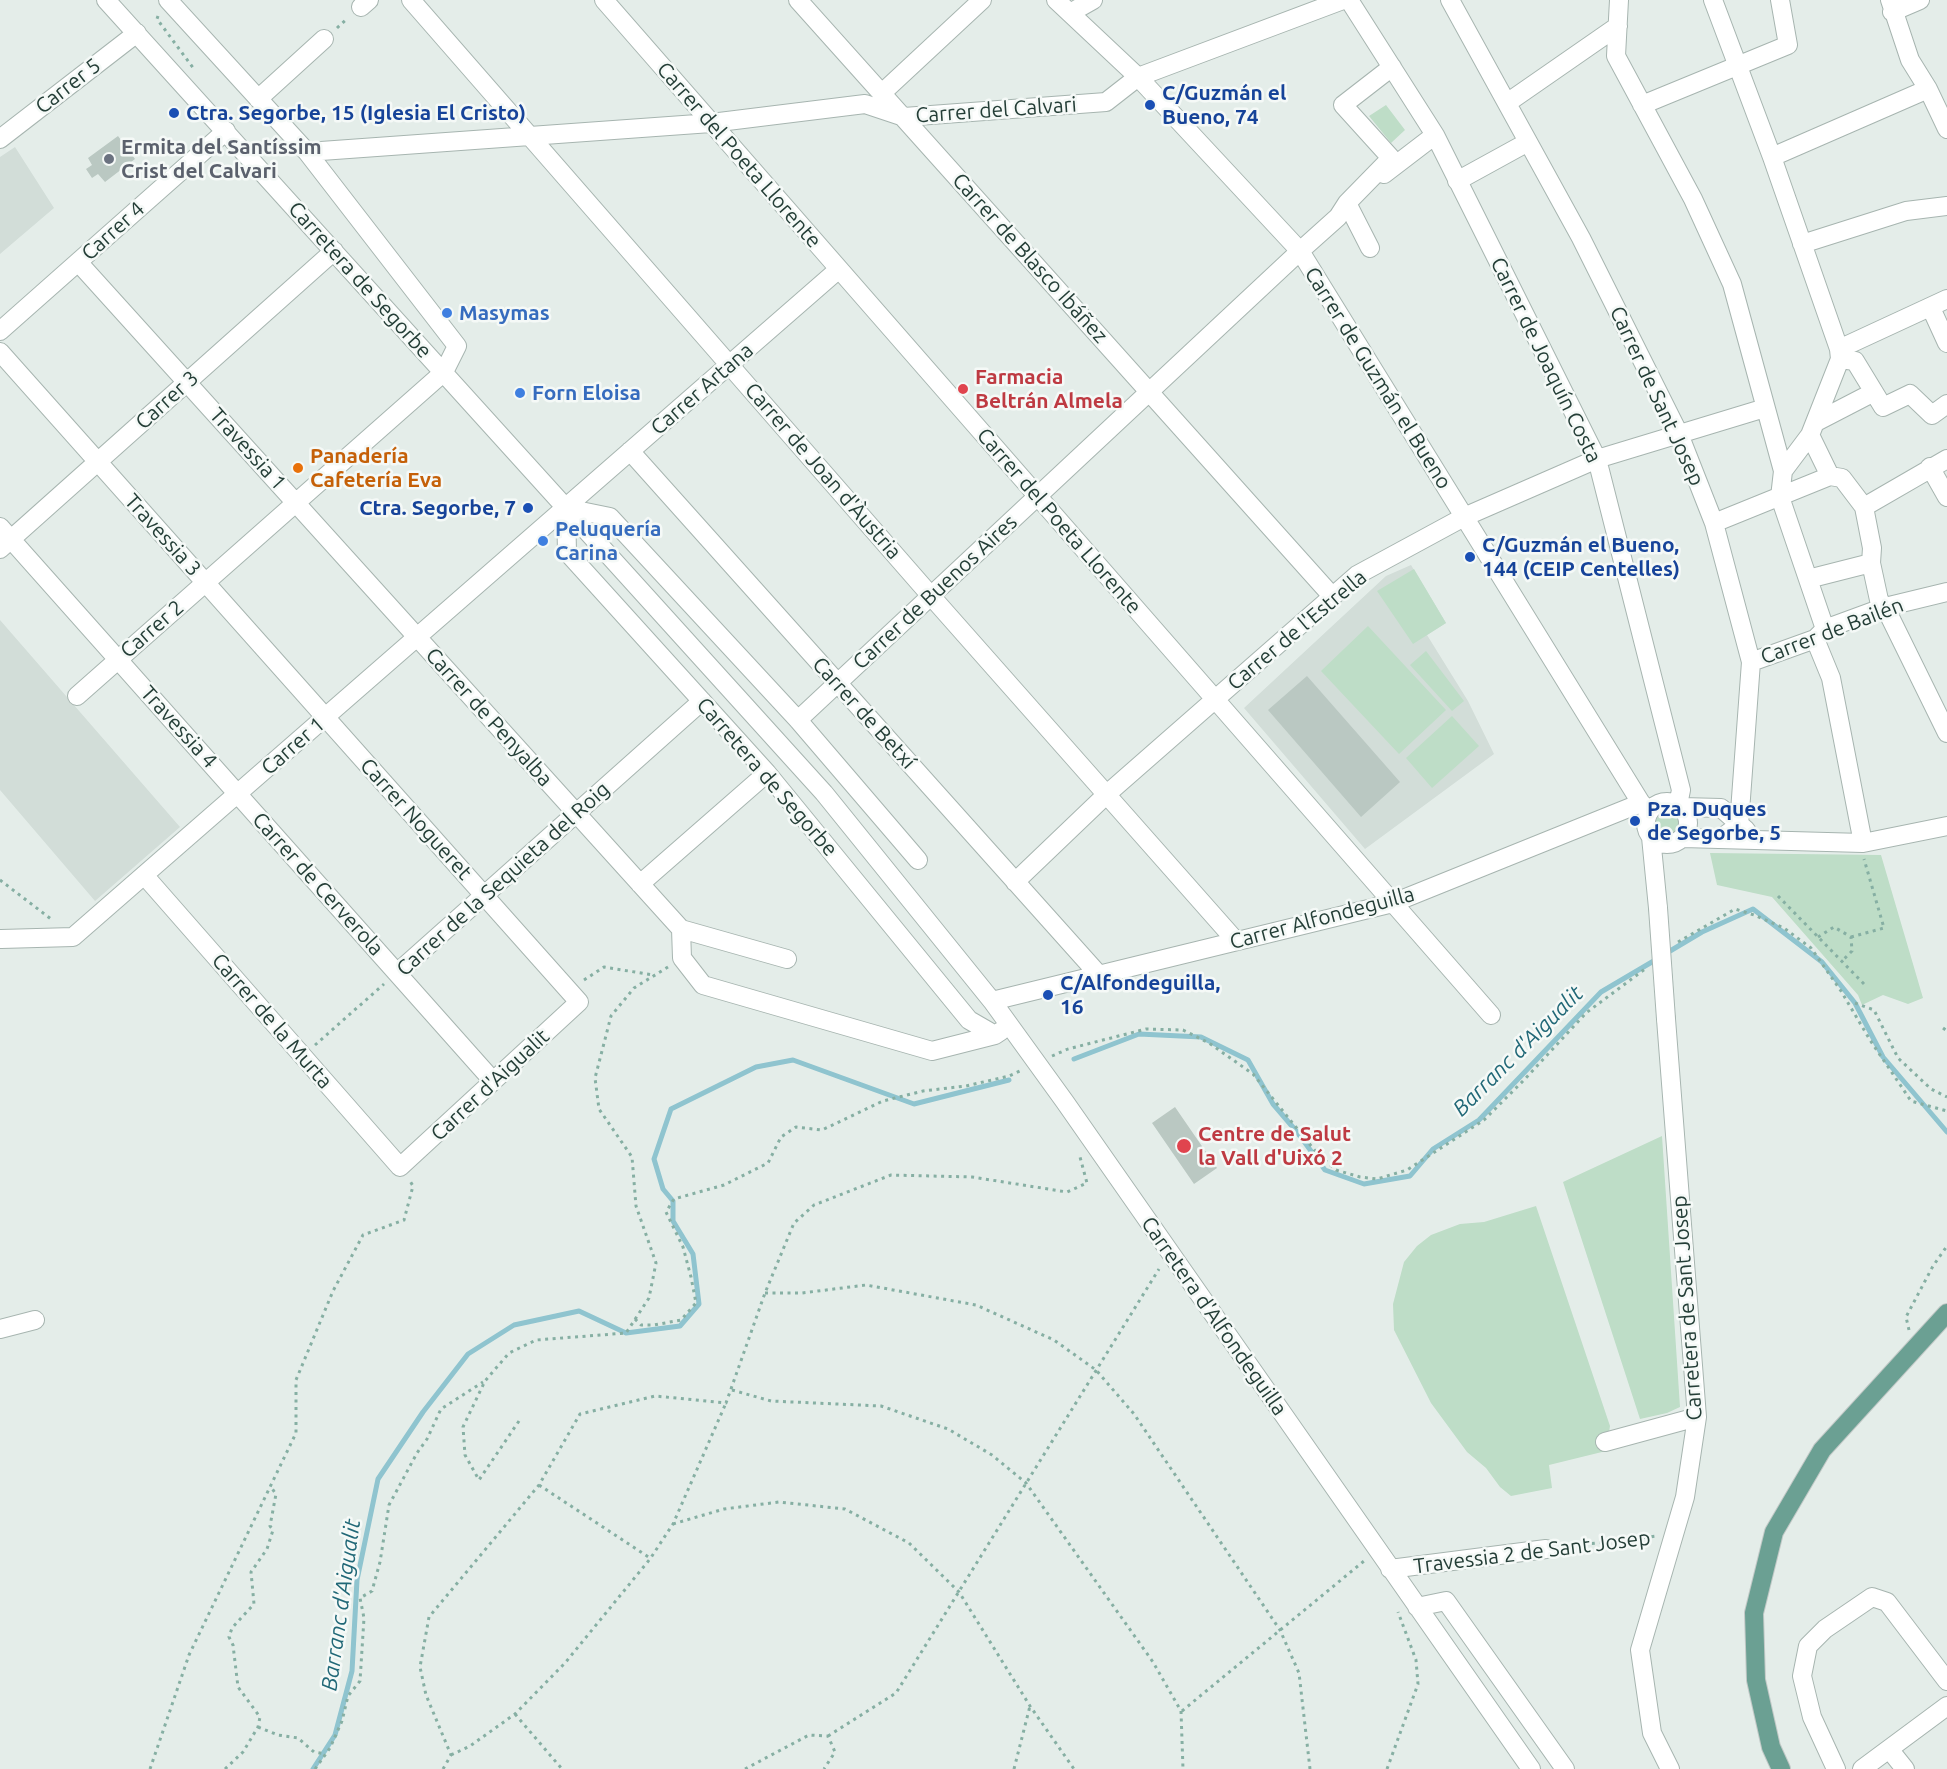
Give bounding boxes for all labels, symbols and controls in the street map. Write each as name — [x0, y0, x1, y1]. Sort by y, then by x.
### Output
street label: Carrer 5 — [30, 53, 106, 119]
street label: Carrer del Poeta Llorente — [651, 57, 827, 253]
place label: C/Guzmán el Bueno, 74 — [1162, 80, 1286, 130]
street label: Carrer del Calvari — [915, 92, 1077, 128]
marker: C/Guzmán el Bueno, 74 — [1143, 98, 1157, 112]
place label: Ctra. Segorbe, 15 (Iglesia El Cristo) — [186, 100, 526, 126]
marker: Ctra. Segorbe, 15 (Iglesia El Cristo) — [167, 106, 181, 120]
place label: Ermita del Santíssim Crist del Calvari — [121, 134, 322, 184]
marker: Ermita del Santíssim Crist del Calvari — [102, 152, 116, 166]
street label: Carrer de Blasco Ibáñez — [947, 168, 1113, 348]
street label: Carrer 4 — [76, 196, 150, 266]
street label: Carretera de Segorbe — [283, 197, 437, 363]
street label: Carrer de Joaquín Costa — [1485, 253, 1607, 467]
street label: Carrer de Guzmán el Bueno — [1299, 262, 1457, 494]
place label: Masymas — [459, 300, 550, 326]
street label: Carrer de Sant Josep — [1604, 302, 1710, 490]
marker: Masymas — [440, 306, 454, 320]
street label: Carrer Artana — [646, 338, 758, 440]
place label: Farmacia Beltrán Almela — [975, 364, 1123, 414]
street label: Carrer 3 — [130, 365, 204, 435]
street label: Carrer de Joan d'Àustria — [739, 378, 907, 564]
place label: Forn Eloisa — [532, 380, 641, 406]
marker: Farmacia Beltrán Almela — [956, 382, 970, 396]
marker: Forn Eloisa — [513, 386, 527, 400]
street label: Travessia 1 — [204, 403, 292, 495]
street label: Carrer del Poeta Llorente — [971, 423, 1147, 619]
place label: Panadería Cafetería Eva — [310, 443, 442, 493]
marker: Panadería Cafetería Eva — [291, 461, 305, 475]
street label: Travessia 3 — [119, 489, 207, 581]
place label: Ctra. Segorbe, 7 — [359, 495, 516, 521]
marker: Ctra. Segorbe, 7 — [521, 501, 535, 515]
street label: Carrer de Buenos Aires — [848, 509, 1022, 675]
place label: Peluquería Carina — [555, 516, 662, 566]
place label: C/Guzmán el Bueno, 144 (CEIP Centelles) — [1482, 532, 1680, 582]
marker: Peluquería Carina — [536, 534, 550, 548]
marker: C/Guzmán el Bueno, 144 (CEIP Centelles) — [1463, 550, 1477, 564]
street label: Carrer de l'Estrella — [1222, 565, 1372, 695]
street label: Carrer de Bailén — [1757, 592, 1907, 670]
street label: Carrer 2 — [115, 595, 189, 663]
street label: Carrer de Penyalba — [420, 643, 558, 791]
street label: Carrer de Betxí — [807, 652, 921, 774]
street label: Travessia 4 — [135, 681, 223, 773]
street label: Carretera de Segorbe — [691, 693, 843, 861]
street label: Carrer 1 — [256, 712, 330, 780]
street label: Carrer Nogueret — [355, 753, 477, 885]
street label: Carrer de la Sequieta del Roig — [391, 777, 615, 981]
place label: Pza. Duques de Segorbe, 5 — [1647, 796, 1781, 846]
street label: Carrer de Cerverola — [247, 807, 389, 961]
marker: Pza. Duques de Segorbe, 5 — [1628, 814, 1642, 828]
street label: Carrer Alfondeguilla — [1227, 881, 1417, 955]
street label: Carrer de la Murta — [206, 948, 338, 1094]
place label: C/Alfondeguilla, 16 — [1060, 970, 1220, 1020]
water label: Barranc d'Aigualit — [1447, 980, 1589, 1122]
marker: C/Alfondeguilla, 16 — [1041, 988, 1055, 1002]
street label: Carrer d'Aigualit — [426, 1024, 554, 1146]
place label: Centre de Salut la Vall d'Uixó 2 — [1198, 1121, 1351, 1171]
marker: Centre de Salut la Vall d'Uixó 2 — [1175, 1137, 1193, 1155]
street label: Carretera de Sant Josep — [1667, 1195, 1707, 1421]
street label: Carretera d'Alfondeguilla — [1136, 1212, 1292, 1420]
water label: Barranc d'Aigualit — [316, 1517, 366, 1693]
street label: Travessia 2 de Sant Josep — [1412, 1525, 1652, 1579]

